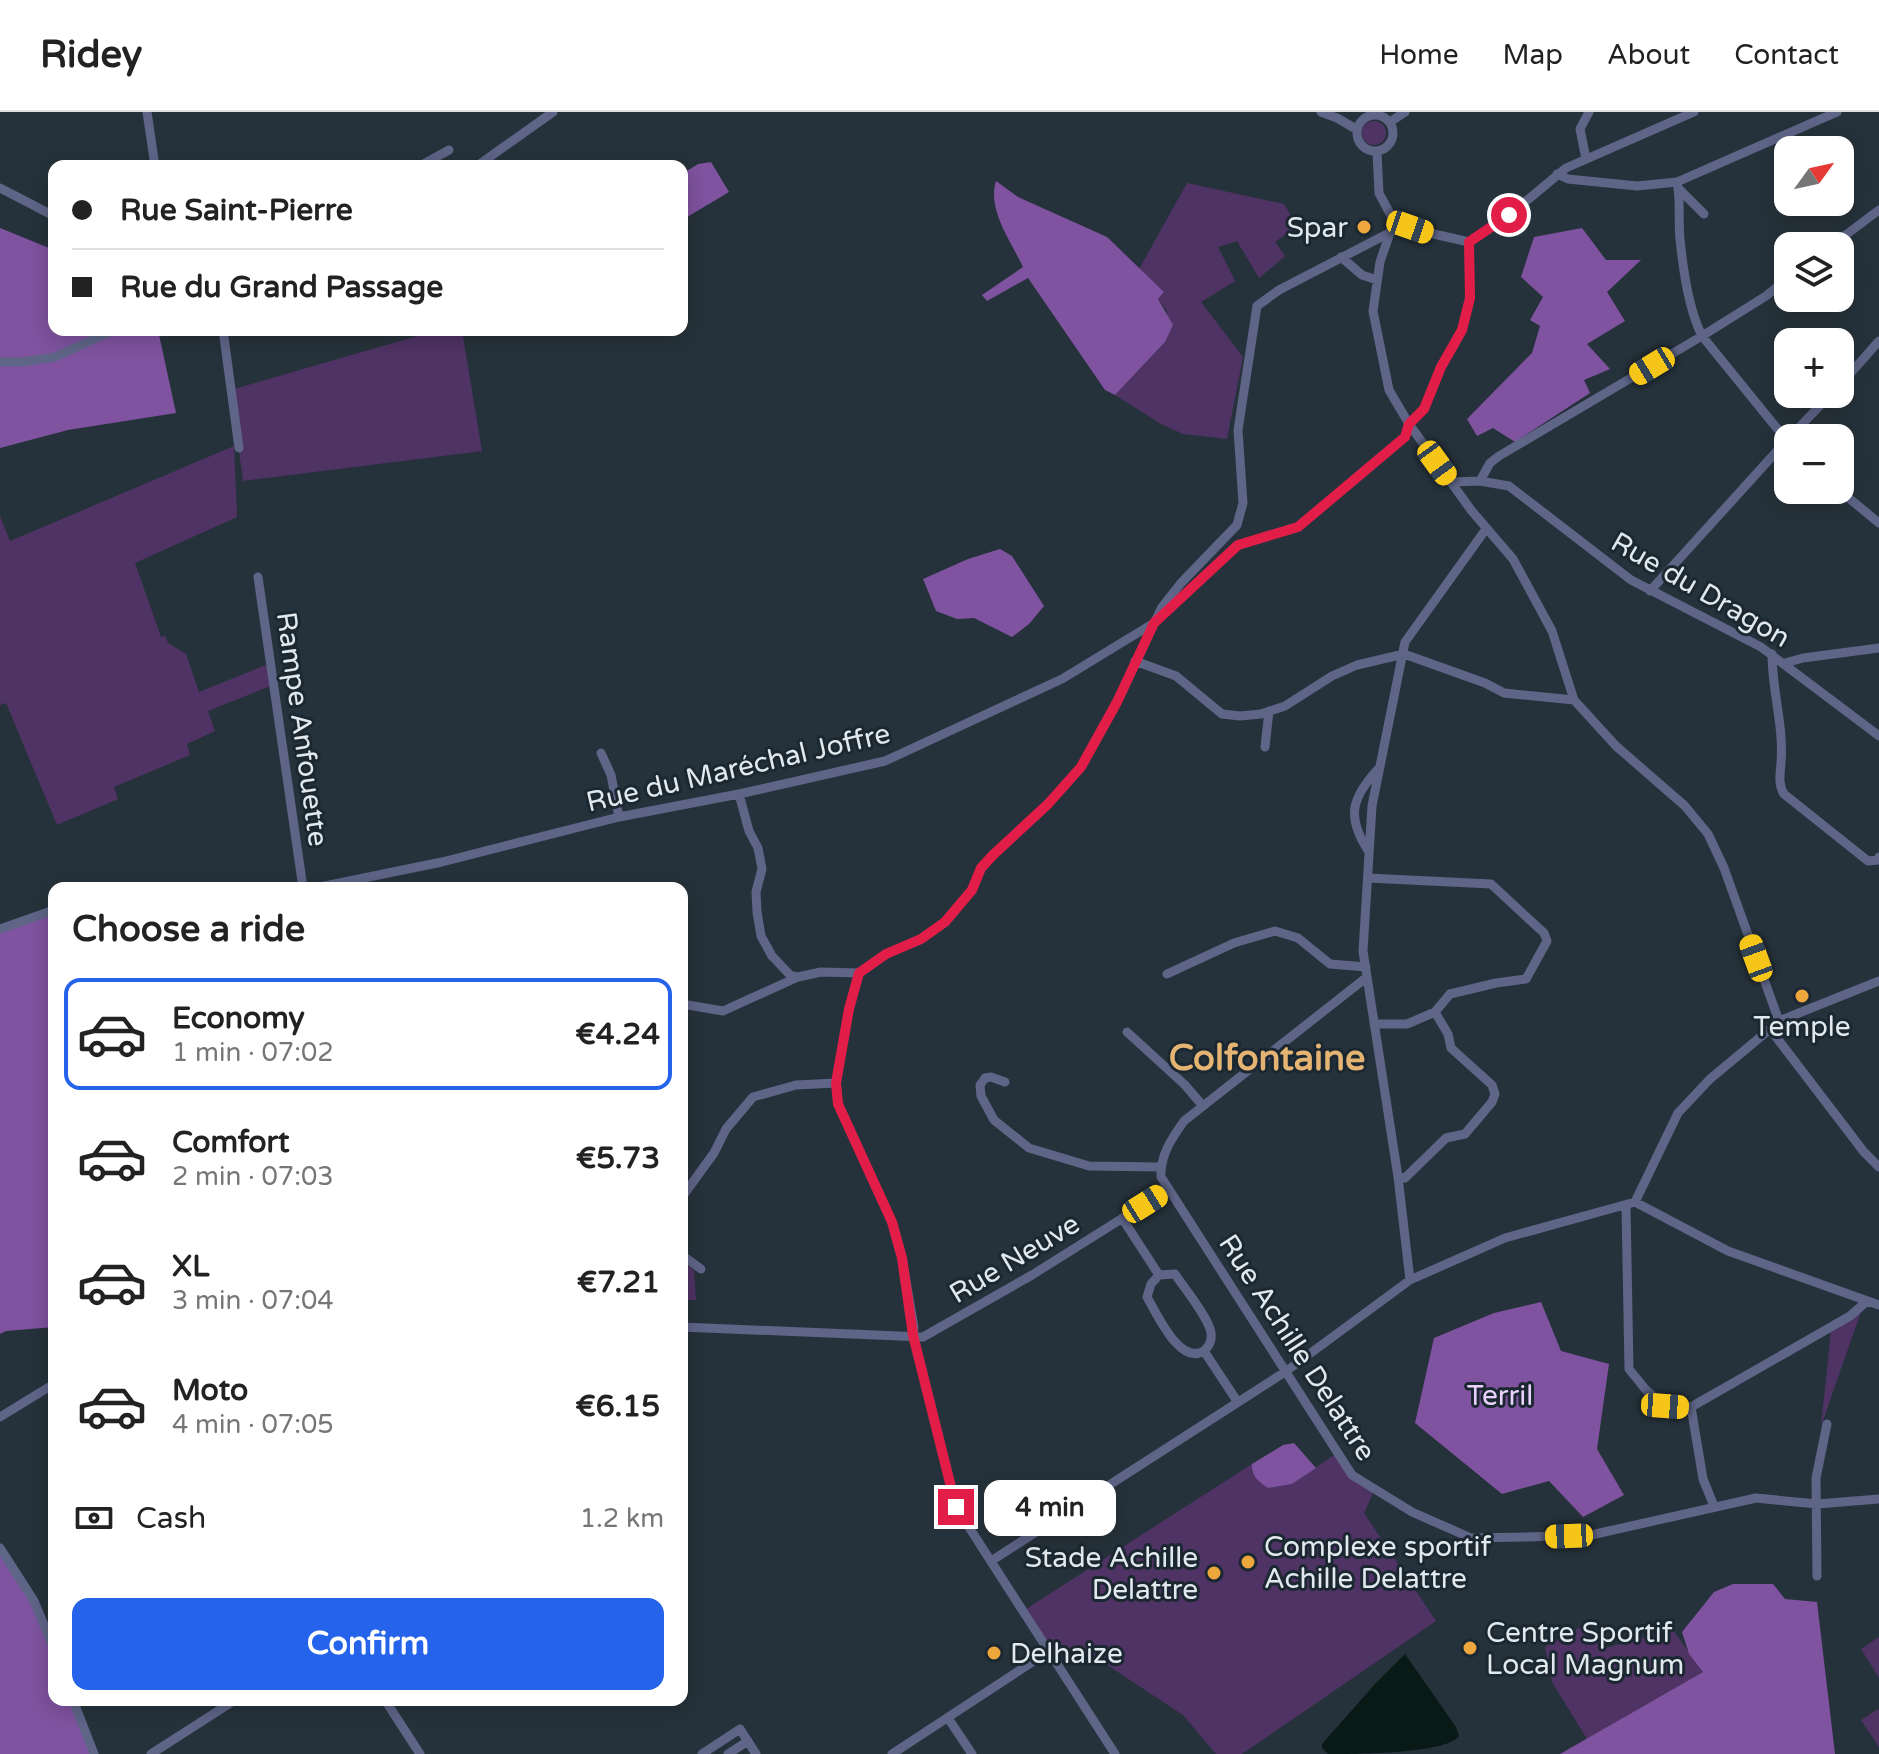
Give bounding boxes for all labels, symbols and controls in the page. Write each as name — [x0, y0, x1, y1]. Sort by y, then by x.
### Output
text: Ridey — [40, 32, 142, 78]
text: Home — [1379, 38, 1459, 72]
text: Map — [1503, 38, 1563, 72]
text: About — [1607, 38, 1690, 72]
text: Contact — [1734, 38, 1839, 72]
north arrow — [1774, 136, 1854, 216]
map controls — [1774, 136, 1854, 504]
text: Rue Saint-Pierre — [120, 192, 353, 229]
route start — [1491, 197, 1527, 233]
car — [1383, 208, 1437, 246]
place label: Spar — [1287, 211, 1348, 245]
marker: Spar — [1355, 218, 1373, 236]
button: layers — [1774, 232, 1854, 312]
text: Rue du Grand Passage — [120, 269, 443, 306]
button: + — [1774, 328, 1854, 408]
car — [1625, 343, 1679, 389]
button: − — [1774, 424, 1854, 504]
car — [1413, 437, 1461, 489]
street label: Rue du Dragon — [1605, 525, 1796, 655]
street label: Rampe Anfouette — [269, 610, 335, 849]
street label: Rue du Maréchal Joffre — [583, 716, 893, 819]
text: Choose a ride — [72, 908, 305, 951]
car — [1737, 931, 1775, 985]
marker: Temple — [1793, 987, 1811, 1005]
icon: car — [76, 998, 148, 1070]
text: Economy — [172, 1000, 305, 1037]
place label: Temple — [1753, 1010, 1851, 1044]
text: €4.24 — [575, 1016, 660, 1053]
text: 1 min · 07:02 — [172, 1037, 334, 1068]
district label: Colfontaine — [1169, 1037, 1365, 1080]
icon: car — [76, 1122, 148, 1194]
text: Comfort — [172, 1124, 290, 1161]
text: €5.73 — [576, 1140, 660, 1177]
text: 2 min · 07:03 — [172, 1161, 334, 1192]
car — [1118, 1181, 1172, 1227]
street label: Rue Neuve — [943, 1207, 1086, 1311]
street label: Rue Achille Delattre — [1211, 1228, 1383, 1467]
icon: car — [76, 1246, 148, 1318]
text: XL — [172, 1248, 209, 1285]
text: €7.21 — [577, 1264, 660, 1301]
text: 3 min · 07:04 — [172, 1285, 334, 1316]
icon: car — [76, 1370, 148, 1442]
text: Moto — [172, 1372, 248, 1409]
park label: Terril — [1467, 1379, 1533, 1413]
text: €6.15 — [575, 1388, 660, 1425]
car — [1640, 1392, 1690, 1420]
text: 4 min · 07:05 — [172, 1409, 334, 1440]
callout: 4 min — [984, 1479, 1116, 1535]
route end — [938, 1489, 974, 1525]
text: 4 min — [1015, 1492, 1085, 1523]
icon: cash — [72, 1496, 116, 1540]
text: Cash — [136, 1500, 206, 1537]
text: 1.2 km — [580, 1503, 664, 1534]
car — [1545, 1523, 1593, 1549]
place label: Complexe sportif Achille Delattre — [1264, 1530, 1491, 1596]
place label: Stade Achille Delattre — [1025, 1541, 1198, 1607]
marker: Complexe sportif Achille Delattre — [1239, 1553, 1257, 1571]
marker: Stade Achille Delattre — [1205, 1564, 1223, 1582]
button: Confirm — [72, 1598, 664, 1690]
place label: Centre Sportif Local Magnum — [1486, 1616, 1684, 1682]
place label: Delhaize — [1010, 1637, 1123, 1671]
marker: Centre Sportif Local Magnum — [1461, 1639, 1479, 1657]
marker: Delhaize — [985, 1644, 1003, 1662]

